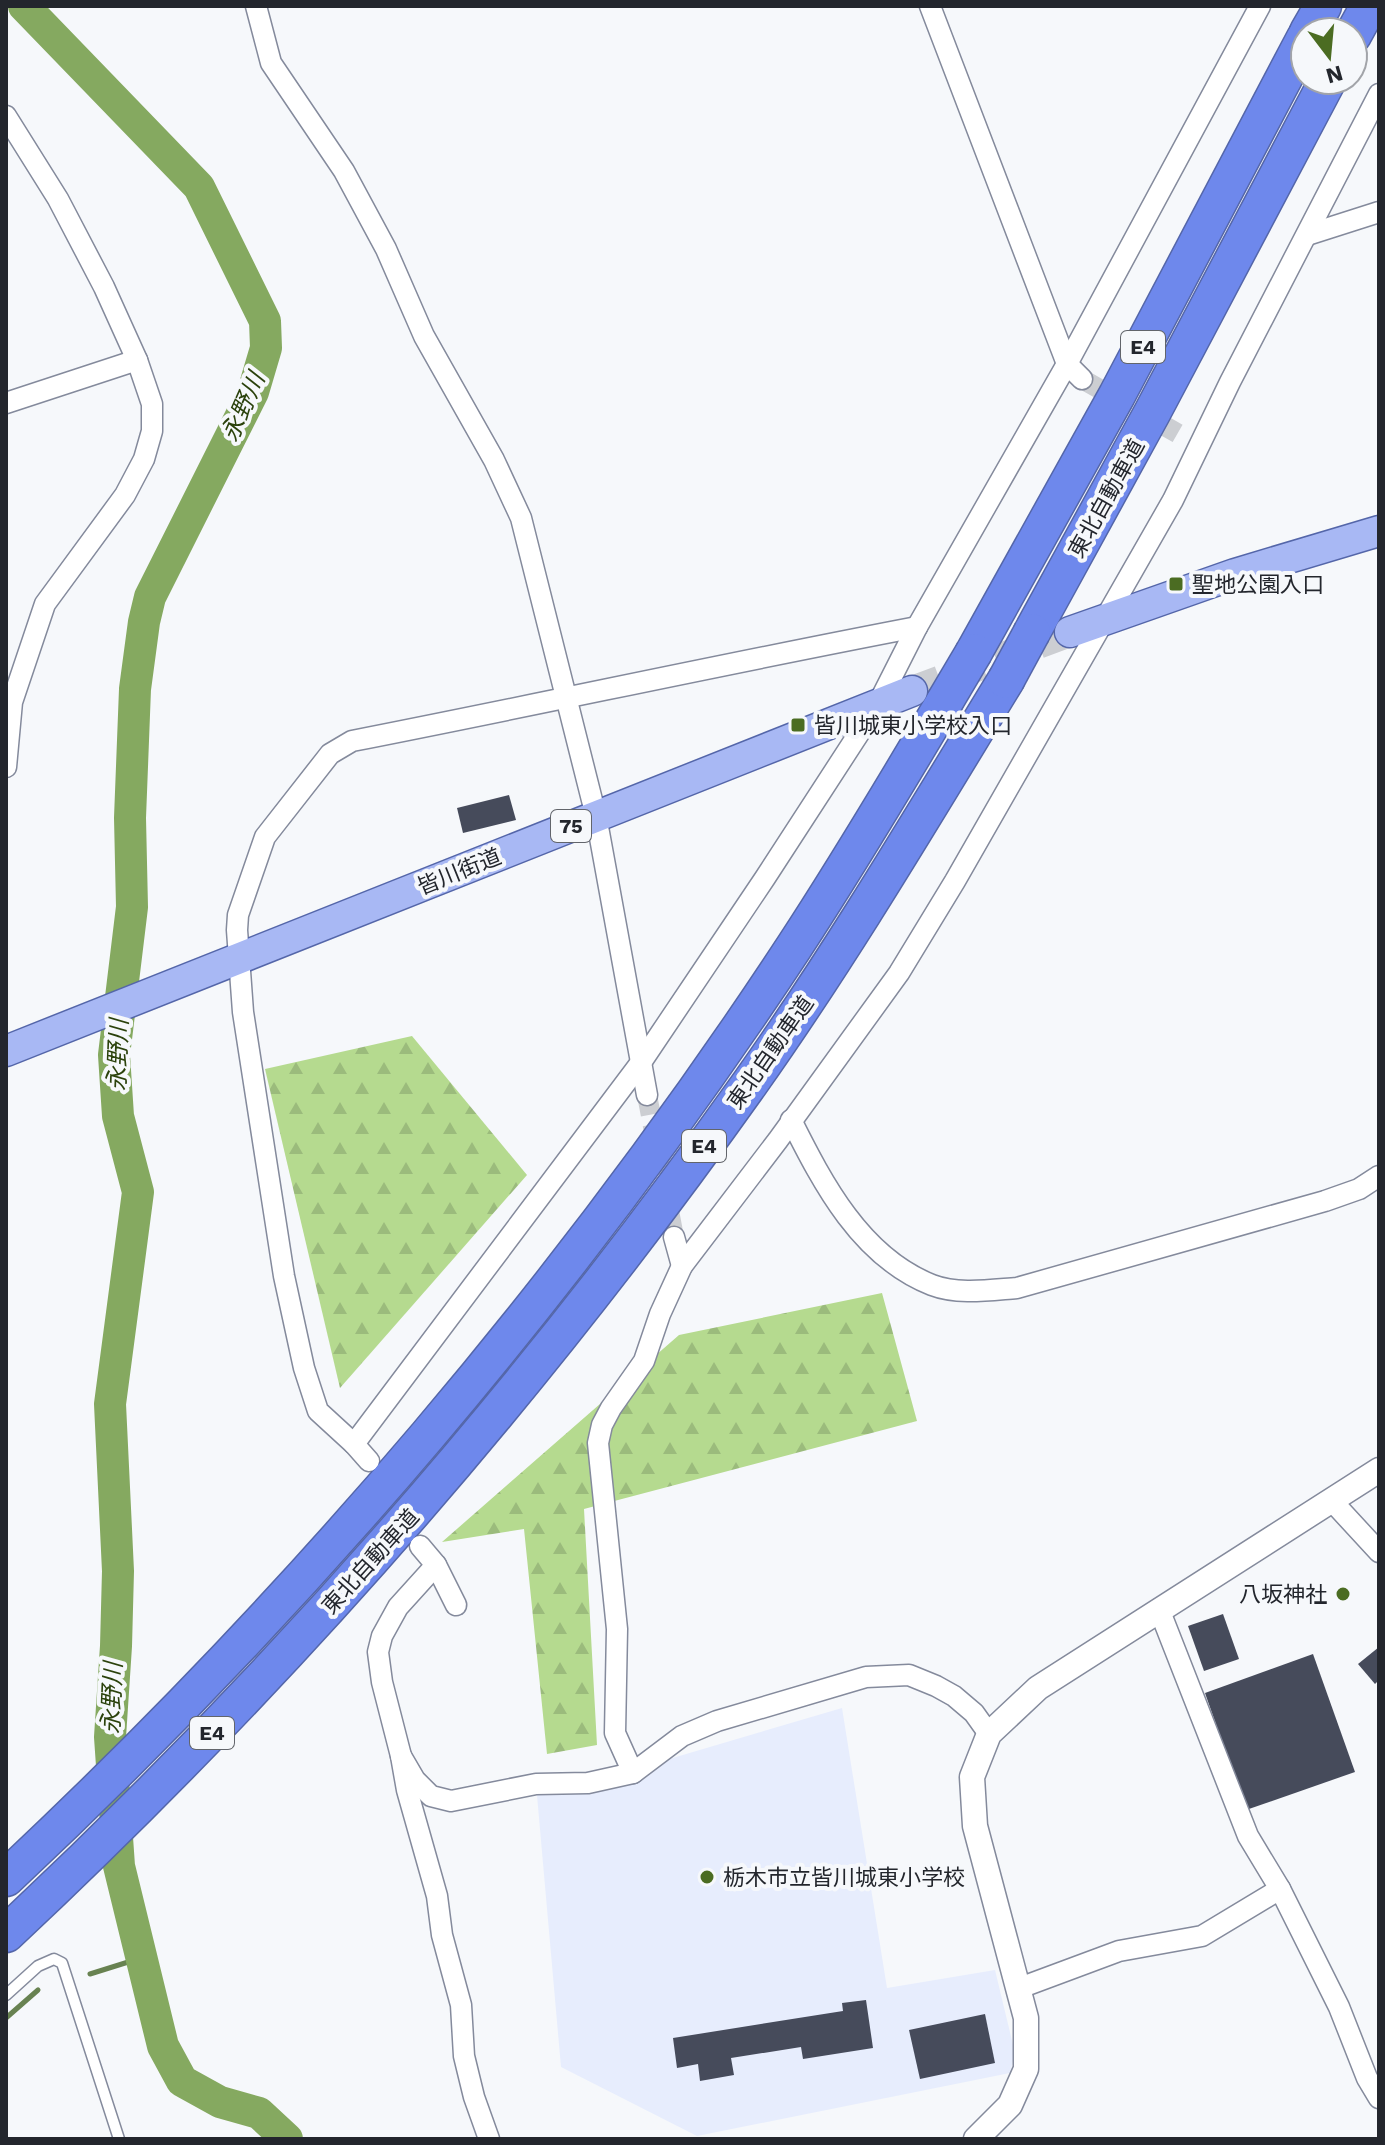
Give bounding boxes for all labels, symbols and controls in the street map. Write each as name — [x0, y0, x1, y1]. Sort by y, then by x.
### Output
north arrow — [1289, 16, 1369, 96]
text: N — [1323, 60, 1346, 89]
road number: E4 — [1121, 331, 1165, 363]
water label: 永野川 — [216, 366, 272, 446]
street label: 東北自動車道 — [1064, 434, 1149, 562]
place label: 聖地公園入口 — [1192, 572, 1324, 597]
marker: 聖地公園入口 — [1167, 575, 1185, 593]
place label: 皆川城東小学校入口 — [814, 713, 1012, 738]
marker: 皆川城東小学校入口 — [789, 716, 807, 734]
road number: 75 — [551, 810, 591, 842]
street label: 皆川街道 — [414, 843, 505, 900]
street label: 東北自動車道 — [722, 991, 819, 1114]
water label: 永野川 — [103, 1016, 133, 1091]
road number: E4 — [682, 1130, 726, 1162]
street label: 東北自動車道 — [317, 1504, 424, 1619]
place label: 八坂神社 — [1239, 1582, 1327, 1607]
marker: 八坂神社 — [1334, 1585, 1352, 1603]
water label: 永野川 — [97, 1659, 127, 1734]
road number: E4 — [190, 1717, 234, 1749]
place label: 栃木市立皆川城東小学校 — [723, 1865, 965, 1890]
marker: 栃木市立皆川城東小学校 — [698, 1868, 716, 1886]

